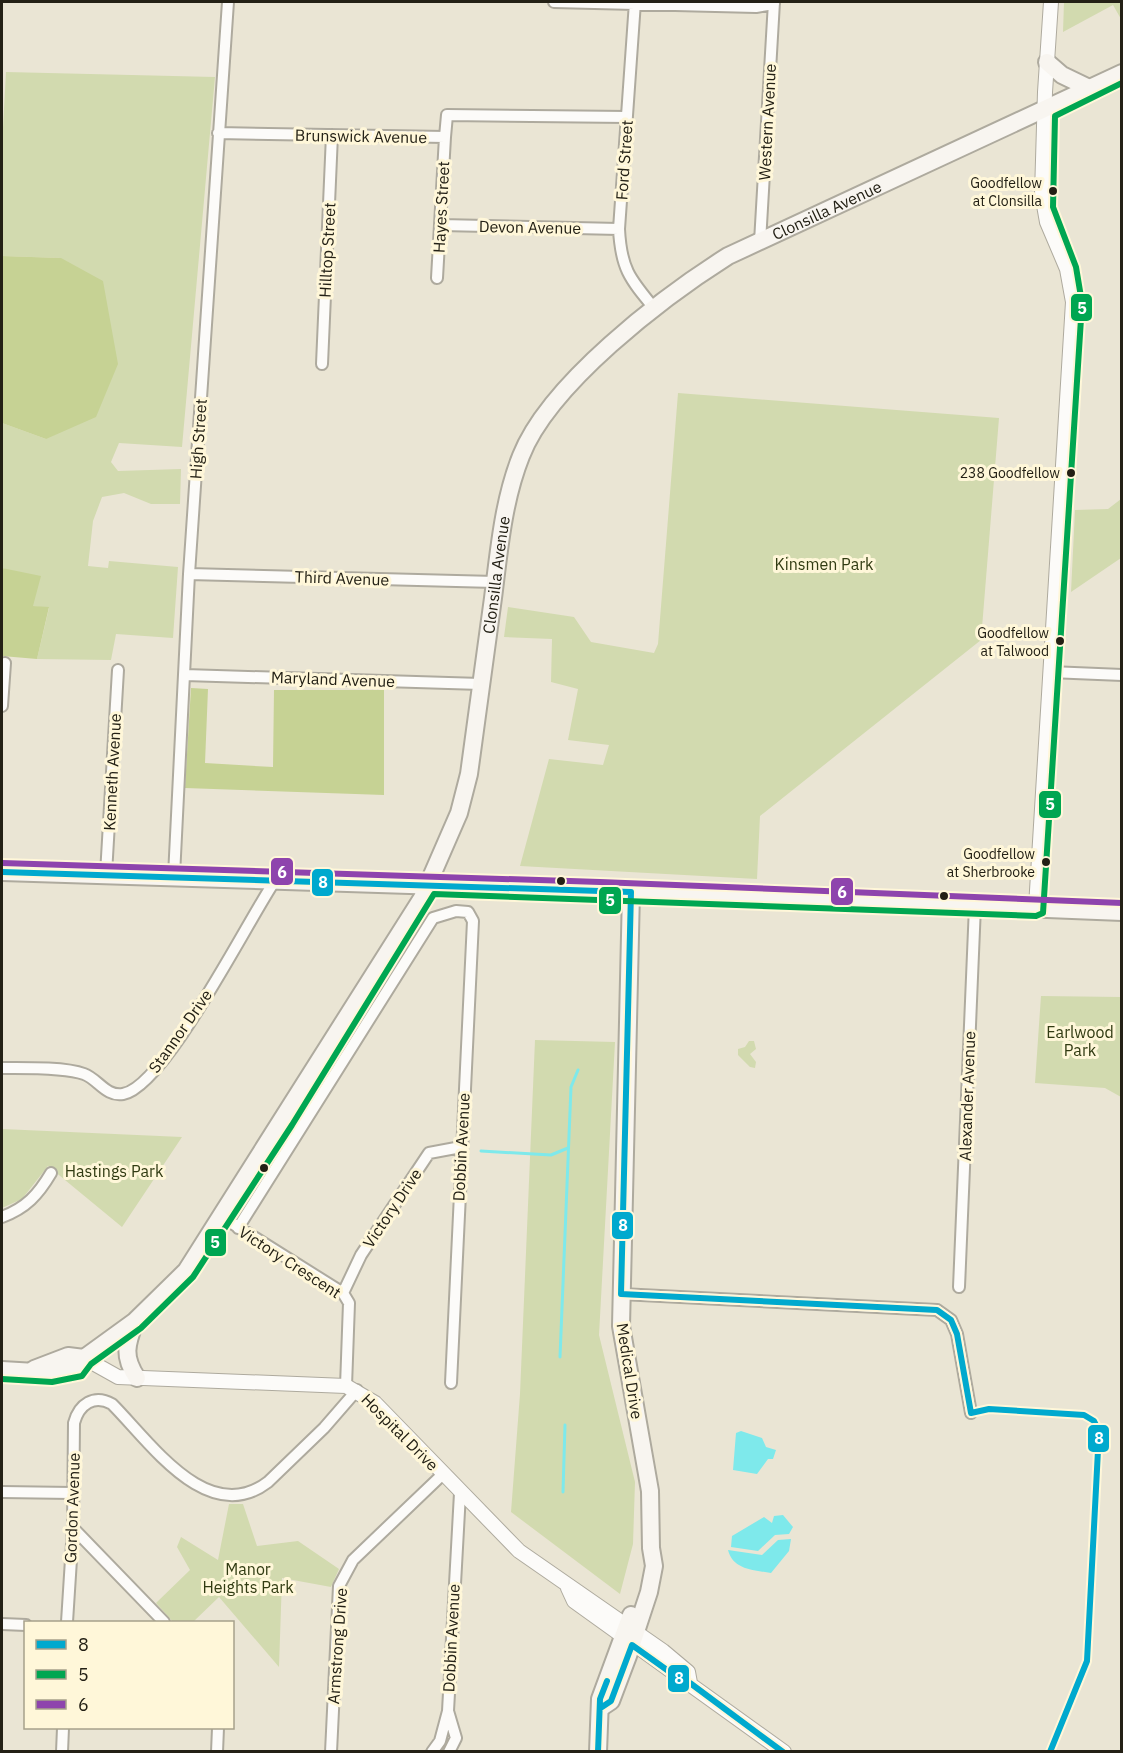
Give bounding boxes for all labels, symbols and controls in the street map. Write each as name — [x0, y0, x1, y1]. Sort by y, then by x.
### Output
street label: Western Avenue — [754, 63, 780, 181]
street label: Ford Street — [611, 119, 637, 201]
street label: Brunswick Avenue — [295, 125, 427, 147]
street label: Hayes Street — [429, 161, 453, 253]
place label: Goodfellow at Clonsilla — [970, 174, 1043, 210]
street label: Clonsilla Avenue — [769, 176, 885, 244]
marker: Goodfellow at Clonsilla — [1047, 185, 1059, 197]
street label: Hilltop Street — [315, 202, 339, 298]
street label: Devon Avenue — [479, 216, 582, 238]
line badge: 5 — [1070, 293, 1093, 322]
text: 5 — [1077, 298, 1087, 318]
street label: High Street — [185, 398, 211, 480]
place label: 238 Goodfellow — [960, 464, 1060, 482]
marker: 238 Goodfellow — [1065, 467, 1077, 479]
street label: Clonsilla Avenue — [478, 514, 514, 635]
park label: Kinsmen Park — [774, 554, 874, 574]
street label: Third Avenue — [294, 566, 390, 590]
place label: Goodfellow at Talwood — [977, 624, 1049, 660]
marker: Goodfellow at Talwood — [1054, 635, 1066, 647]
street label: Maryland Avenue — [271, 667, 396, 691]
street label: Kenneth Avenue — [99, 713, 125, 831]
line badge: 5 — [1038, 790, 1062, 819]
text: 5 — [1045, 794, 1055, 814]
place label: Goodfellow at Sherbrooke — [947, 845, 1035, 881]
marker: Goodfellow at Sherbrooke — [1040, 856, 1052, 868]
line badge: 6 — [270, 857, 294, 886]
text: 6 — [277, 862, 287, 882]
line badge: 8 — [311, 868, 334, 897]
text: 8 — [318, 872, 328, 892]
unlabelled marker — [555, 875, 567, 887]
line badge: 6 — [830, 877, 854, 906]
text: 6 — [837, 882, 847, 902]
line badge: 5 — [598, 886, 622, 915]
text: 5 — [605, 890, 615, 910]
unlabelled marker — [938, 890, 950, 902]
street label: Stannor Drive — [144, 985, 216, 1077]
park label: Earlwood Park — [1046, 1022, 1114, 1060]
street label: Alexander Avenue — [955, 1030, 979, 1161]
street label: Dobbin Avenue — [448, 1092, 474, 1202]
park label: Hastings Park — [65, 1161, 164, 1181]
unlabelled marker — [258, 1162, 270, 1174]
street label: Victory Drive — [358, 1164, 426, 1251]
line badge: 8 — [611, 1211, 634, 1240]
text: 8 — [618, 1215, 628, 1235]
street label: Victory Crescent — [235, 1222, 345, 1302]
line badge: 5 — [204, 1228, 227, 1257]
text: 5 — [210, 1232, 220, 1252]
street label: Medical Drive — [613, 1322, 647, 1421]
street label: Hospital Drive — [357, 1389, 443, 1475]
line badge: 8 — [1087, 1424, 1110, 1453]
text: 8 — [1094, 1428, 1104, 1448]
street label: Gordon Avenue — [60, 1452, 84, 1564]
park label: Manor Heights Park — [202, 1559, 294, 1597]
street label: Dobbin Avenue — [438, 1583, 464, 1693]
street label: Armstrong Drive — [323, 1587, 351, 1705]
legend — [24, 1621, 234, 1729]
text: 8 — [78, 1633, 89, 1656]
text: 5 — [78, 1663, 89, 1686]
line badge: 8 — [667, 1664, 690, 1693]
text: 8 — [674, 1668, 684, 1688]
text: 6 — [78, 1693, 89, 1716]

